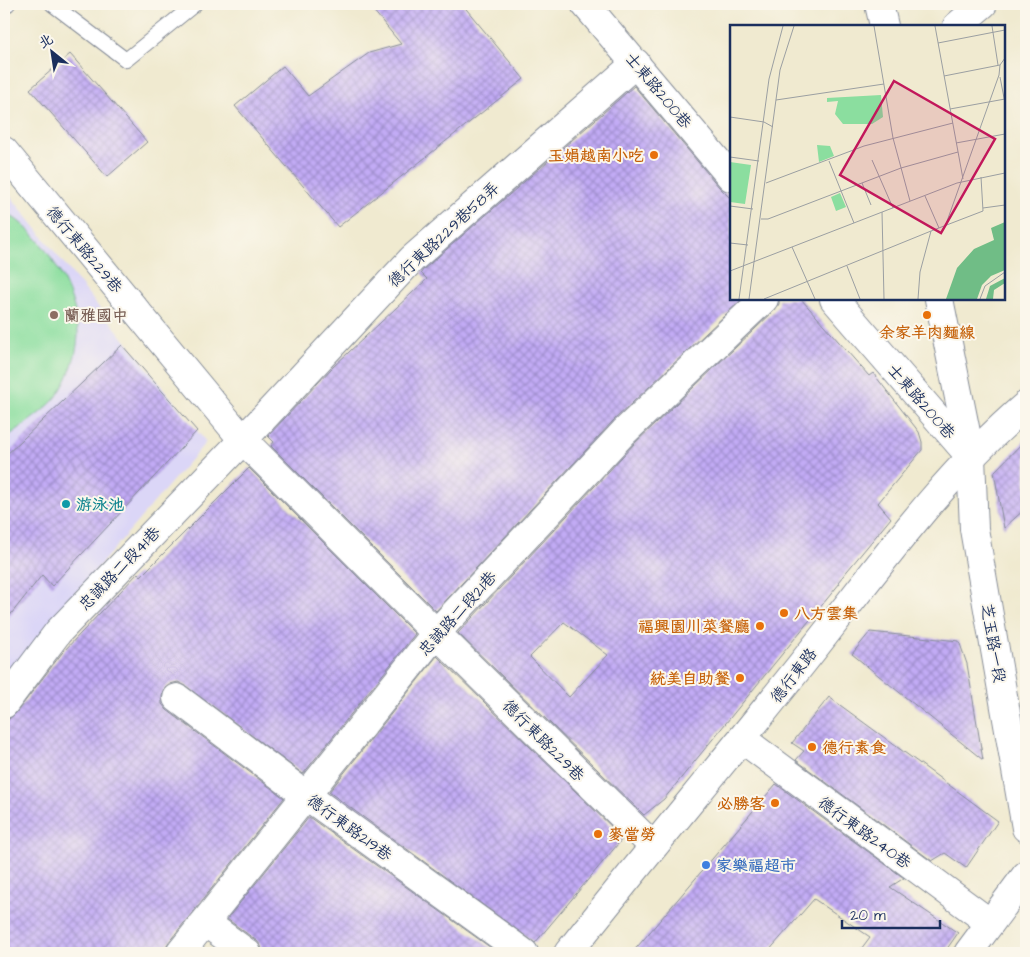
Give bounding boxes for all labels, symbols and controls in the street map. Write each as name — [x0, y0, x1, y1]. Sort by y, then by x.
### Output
inset map — [730, 25, 1005, 300]
north arrow — [28, 28, 78, 78]
text: 北 — [35, 29, 57, 54]
street label: 士東路200巷 — [620, 48, 697, 133]
place label: 玉娟越南小吃 — [548, 145, 644, 167]
marker: 玉娟越南小吃 — [648, 149, 660, 161]
street label: 德行東路229巷58弄 — [383, 177, 504, 292]
street label: 德行東路229巷 — [41, 201, 127, 298]
place label: 蘭雅國中 — [64, 305, 128, 327]
marker: 蘭雅國中 — [48, 309, 60, 321]
marker: 余家羊肉麵線 — [921, 309, 933, 321]
place label: 余家羊肉麵線 — [879, 322, 975, 344]
street label: 士東路200巷 — [882, 359, 960, 444]
place label: 游泳池 — [76, 494, 124, 516]
marker: 游泳池 — [60, 498, 72, 510]
street label: 忠誠路二段41巷 — [74, 522, 165, 616]
street label: 忠誠路二段21巷 — [414, 566, 502, 661]
street label: 芝玉路一段 — [975, 602, 1011, 684]
place label: 八方雲集 — [794, 603, 858, 625]
marker: 八方雲集 — [778, 607, 790, 619]
place label: 福興園川菜餐廳 — [638, 616, 750, 638]
marker: 福興園川菜餐廳 — [754, 620, 766, 632]
street label: 德行東路 — [765, 644, 822, 708]
place label: 統美自助餐 — [650, 668, 730, 690]
marker: 統美自助餐 — [734, 672, 746, 684]
street label: 德行東路229巷 — [498, 695, 589, 786]
place label: 德行素食 — [822, 737, 886, 759]
marker: 德行素食 — [806, 741, 818, 753]
street label: 德行東路219巷 — [302, 789, 396, 866]
street label: 德行東路240巷 — [813, 792, 915, 874]
place label: 必勝客 — [717, 793, 765, 815]
marker: 必勝客 — [769, 797, 781, 809]
place label: 麥當勞 — [608, 824, 656, 846]
marker: 麥當勞 — [592, 828, 604, 840]
place label: 家樂福超市 — [716, 855, 796, 877]
marker: 家樂福超市 — [700, 859, 712, 871]
scale bar — [842, 897, 940, 929]
text: 20 m — [850, 905, 886, 926]

